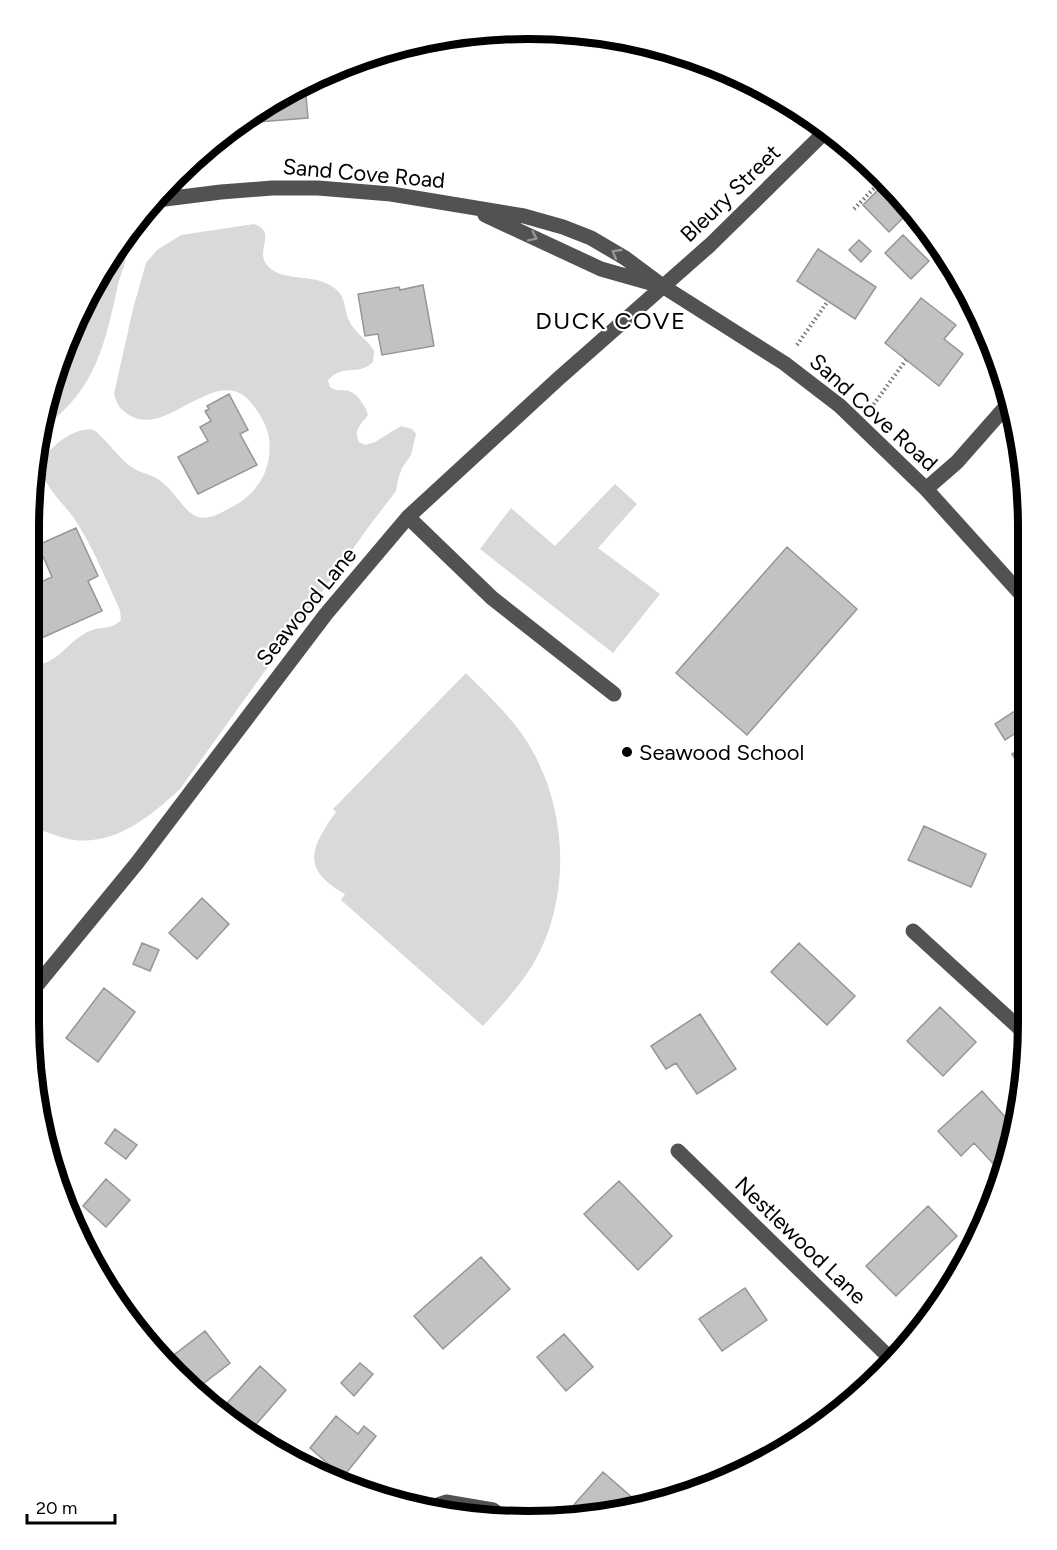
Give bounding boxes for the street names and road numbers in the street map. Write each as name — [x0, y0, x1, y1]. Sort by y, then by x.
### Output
street label: Bleury Street — [675, 139, 786, 248]
street label: Sand Cove Road — [282, 153, 446, 194]
street label: Sand Cove Road — [804, 348, 943, 477]
street label: Seawood Lane — [250, 542, 362, 671]
street label: Nestlewood Lane — [729, 1171, 872, 1310]

